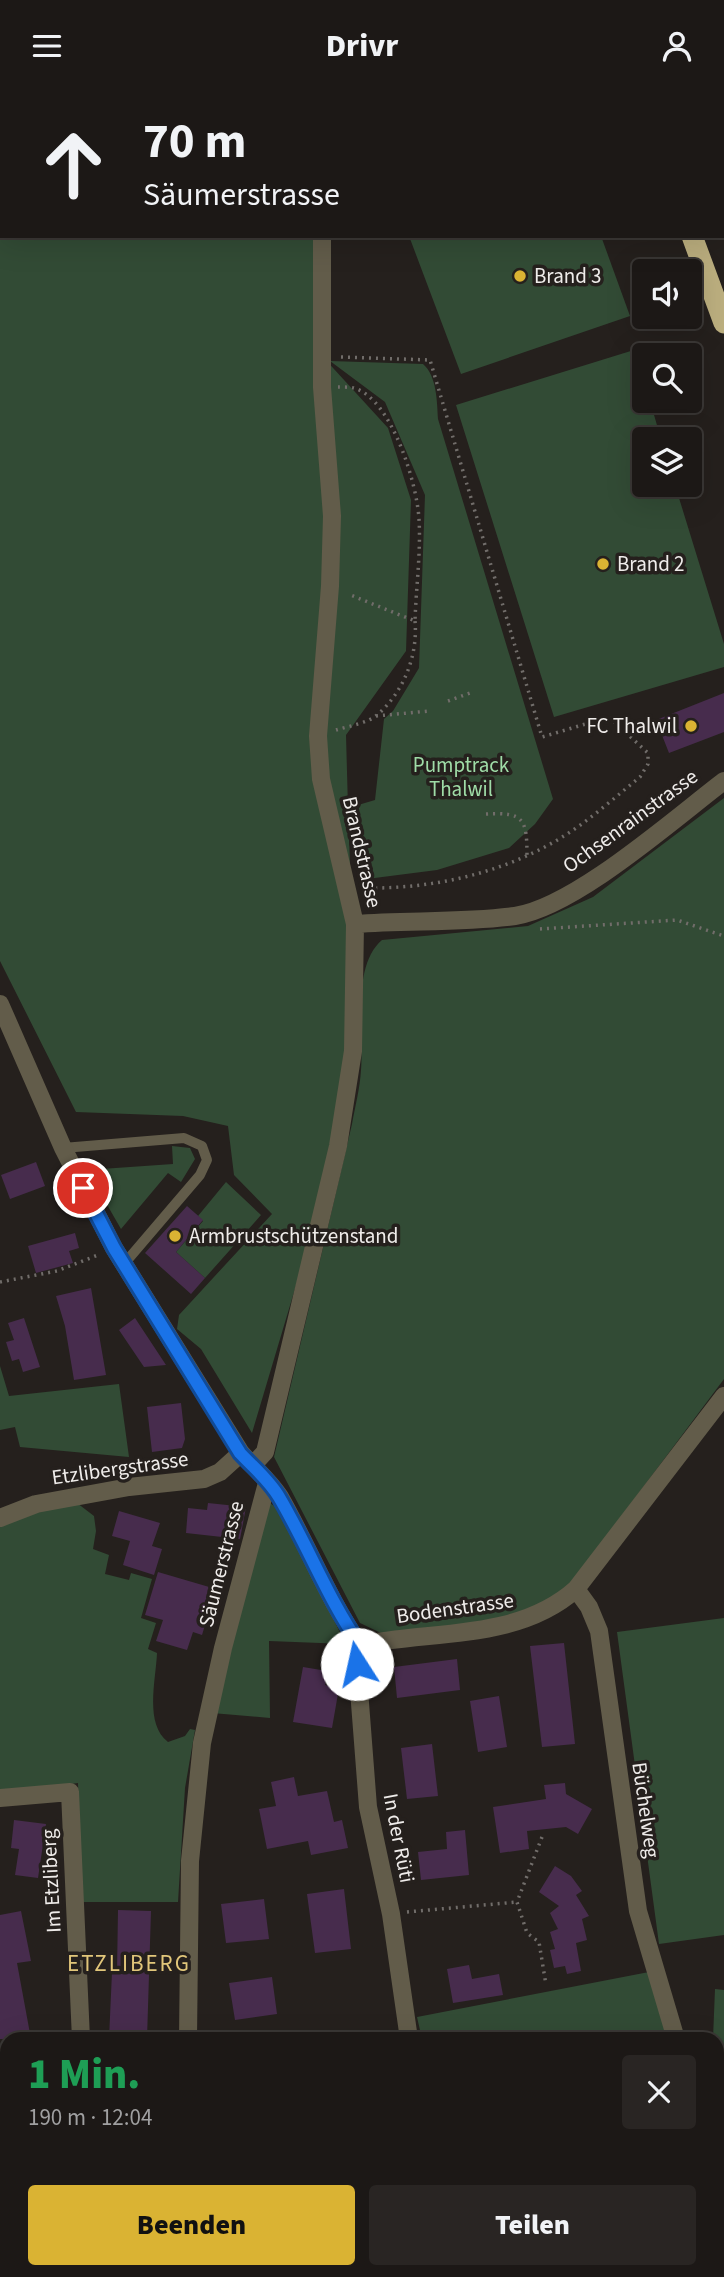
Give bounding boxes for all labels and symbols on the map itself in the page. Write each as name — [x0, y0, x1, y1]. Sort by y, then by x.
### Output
place label: Brand 3 — [534, 261, 602, 291]
marker: Brand 3 — [512, 268, 528, 284]
place label: Brand 2 — [617, 549, 685, 579]
marker: Brand 2 — [595, 556, 611, 572]
place label: FC Thalwil — [586, 711, 677, 741]
marker: FC Thalwil — [683, 718, 699, 734]
park label: Pumptrack Thalwil — [413, 750, 510, 804]
street label: Ochsenrainstrasse — [556, 762, 704, 880]
street label: Brandstrasse — [335, 793, 389, 911]
pin — [53, 1158, 113, 1218]
place label: Armbrustschützenstand — [189, 1221, 398, 1251]
marker: Armbrustschützenstand — [167, 1228, 183, 1244]
street label: Etzlibergstrasse — [50, 1444, 190, 1492]
street label: Säumerstrasse — [191, 1498, 251, 1630]
street label: Bodenstrasse — [394, 1585, 516, 1631]
position arrow — [320, 1627, 394, 1701]
street label: Büchelweg — [624, 1760, 668, 1860]
street label: In der Rüti — [376, 1791, 422, 1885]
street label: Im Etzliberg — [33, 1828, 69, 1934]
district label: ETZLIBERG — [67, 1947, 191, 1980]

